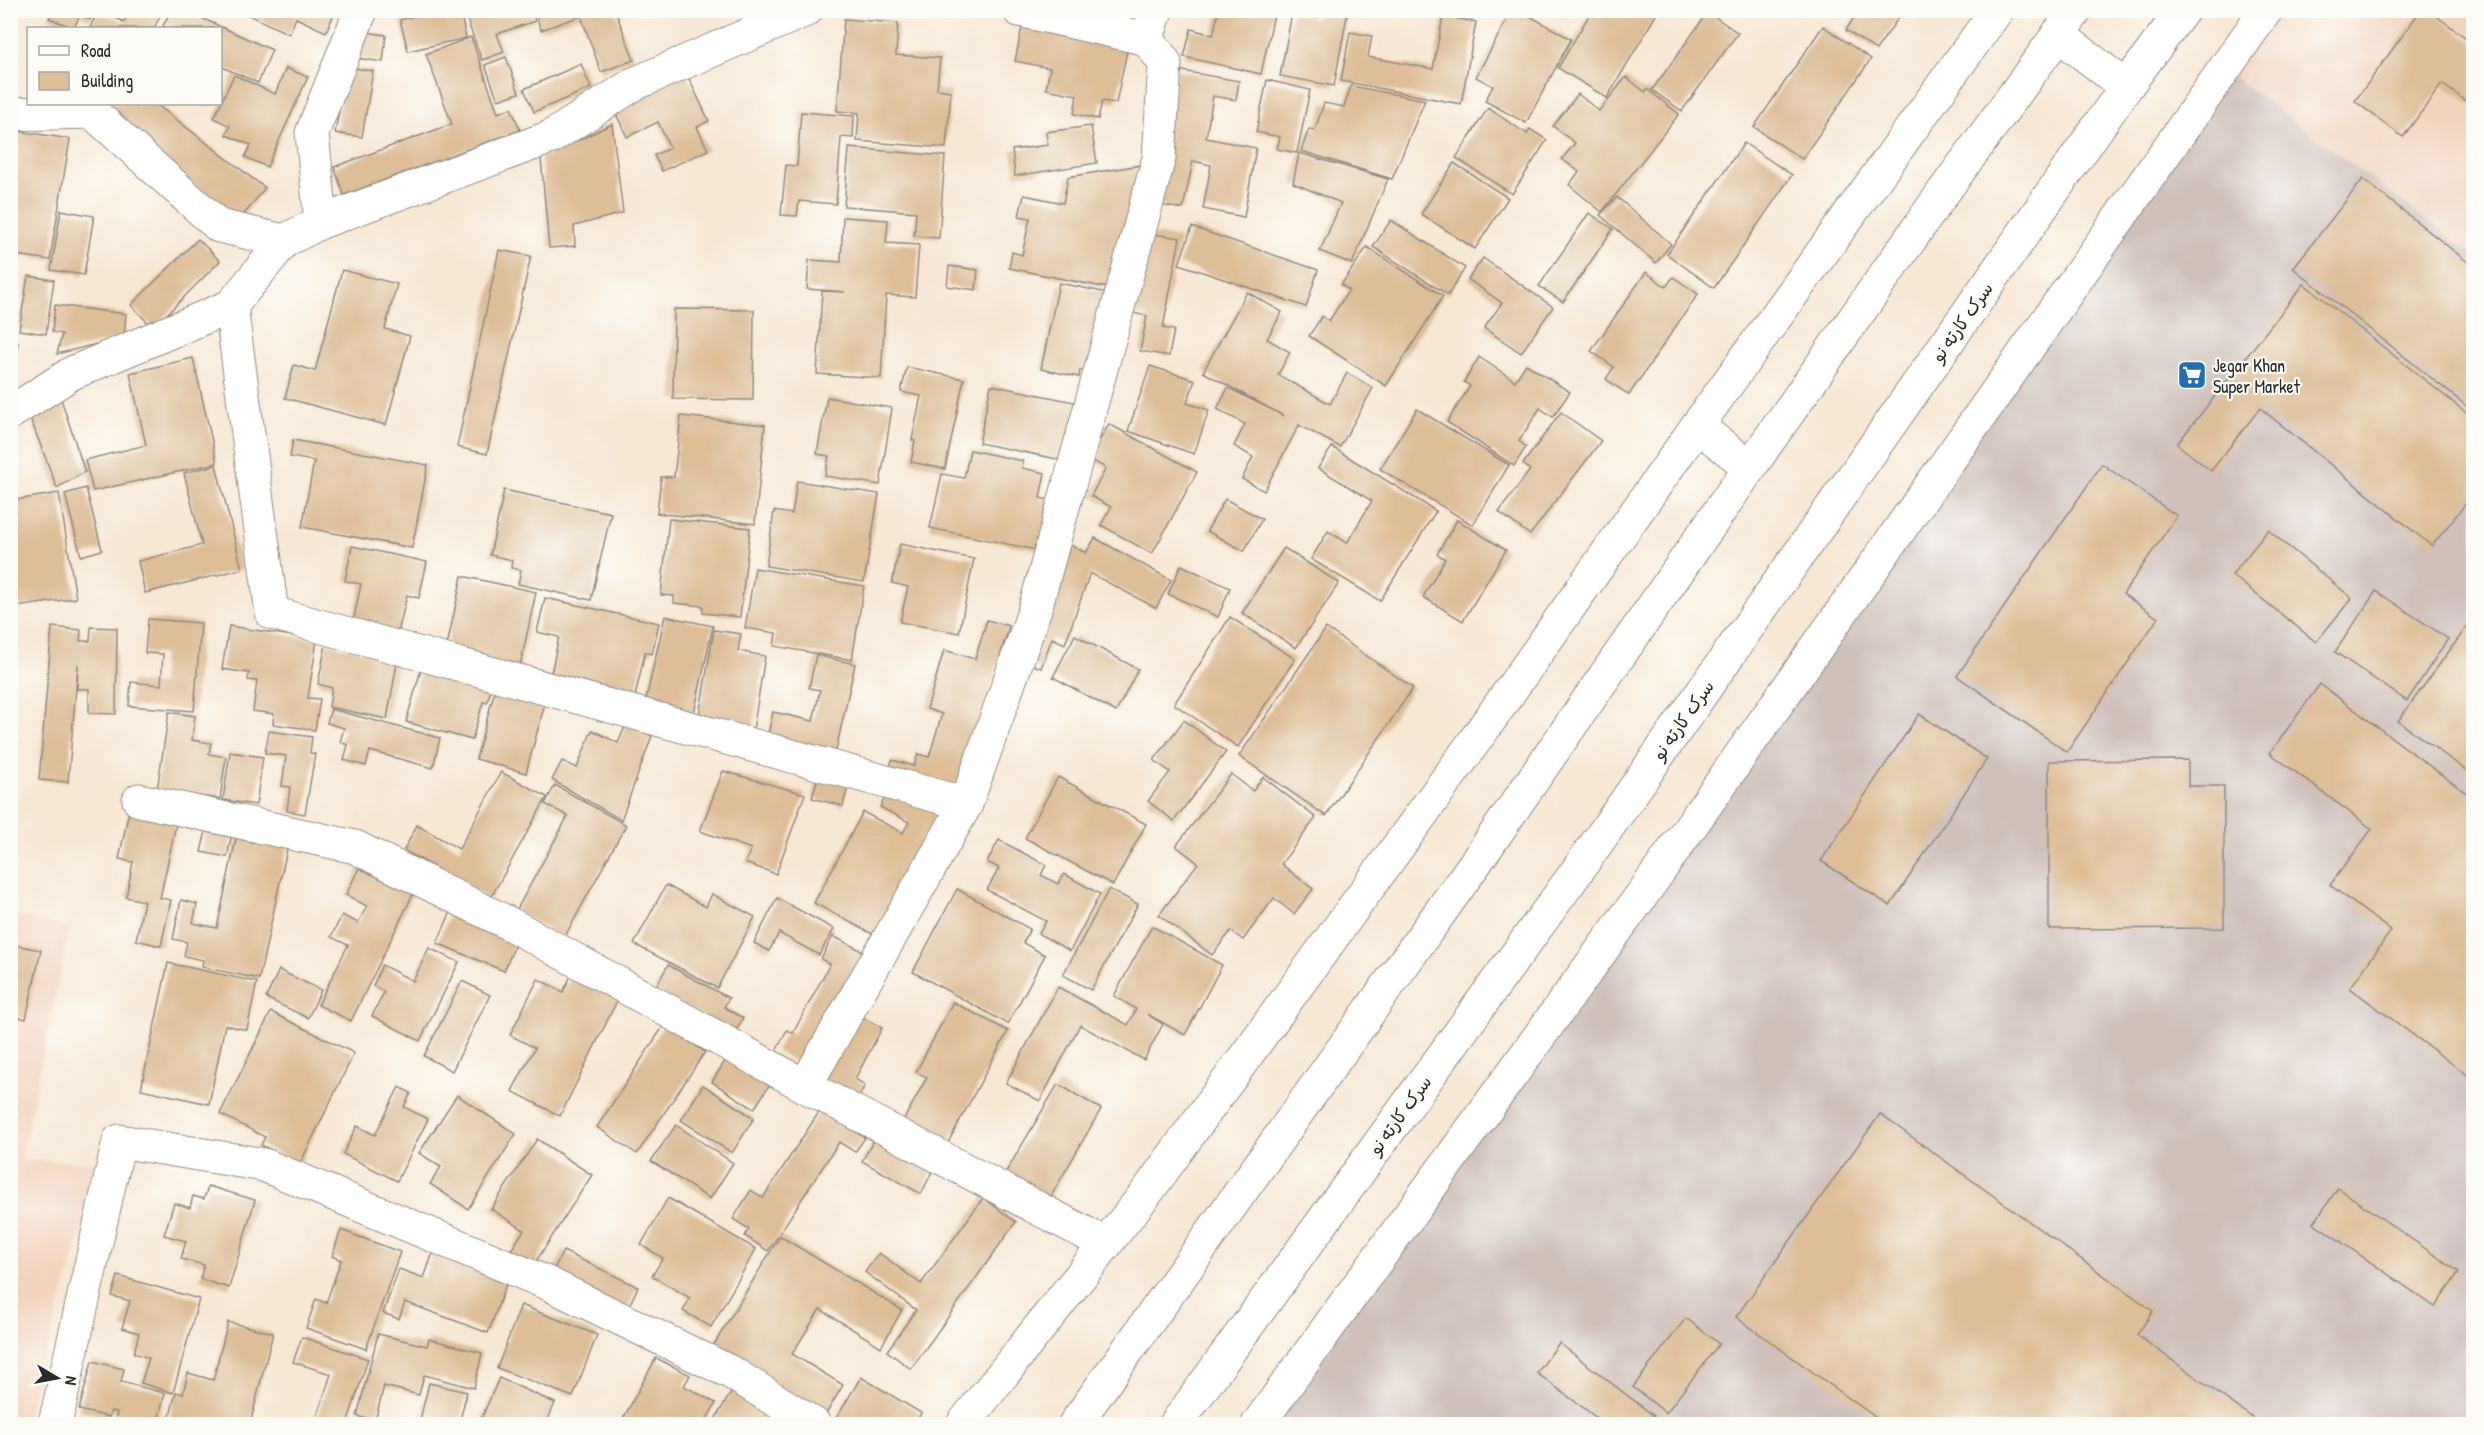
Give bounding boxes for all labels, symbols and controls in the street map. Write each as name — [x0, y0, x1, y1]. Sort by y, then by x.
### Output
legend — [27, 27, 222, 105]
text: Road — [81, 38, 111, 63]
text: Building — [81, 68, 133, 93]
street label: سرک کارته نو — [1924, 277, 1999, 369]
place label: Jegar Khan Super Market — [2213, 353, 2301, 399]
supermarket icon: Jegar Khan Super Market — [2176, 359, 2208, 391]
street label: سرک کارته نو — [1645, 675, 1720, 767]
street label: سرک کارته نو — [1362, 1070, 1437, 1161]
north arrow — [27, 1348, 87, 1408]
text: N — [60, 1375, 83, 1387]

